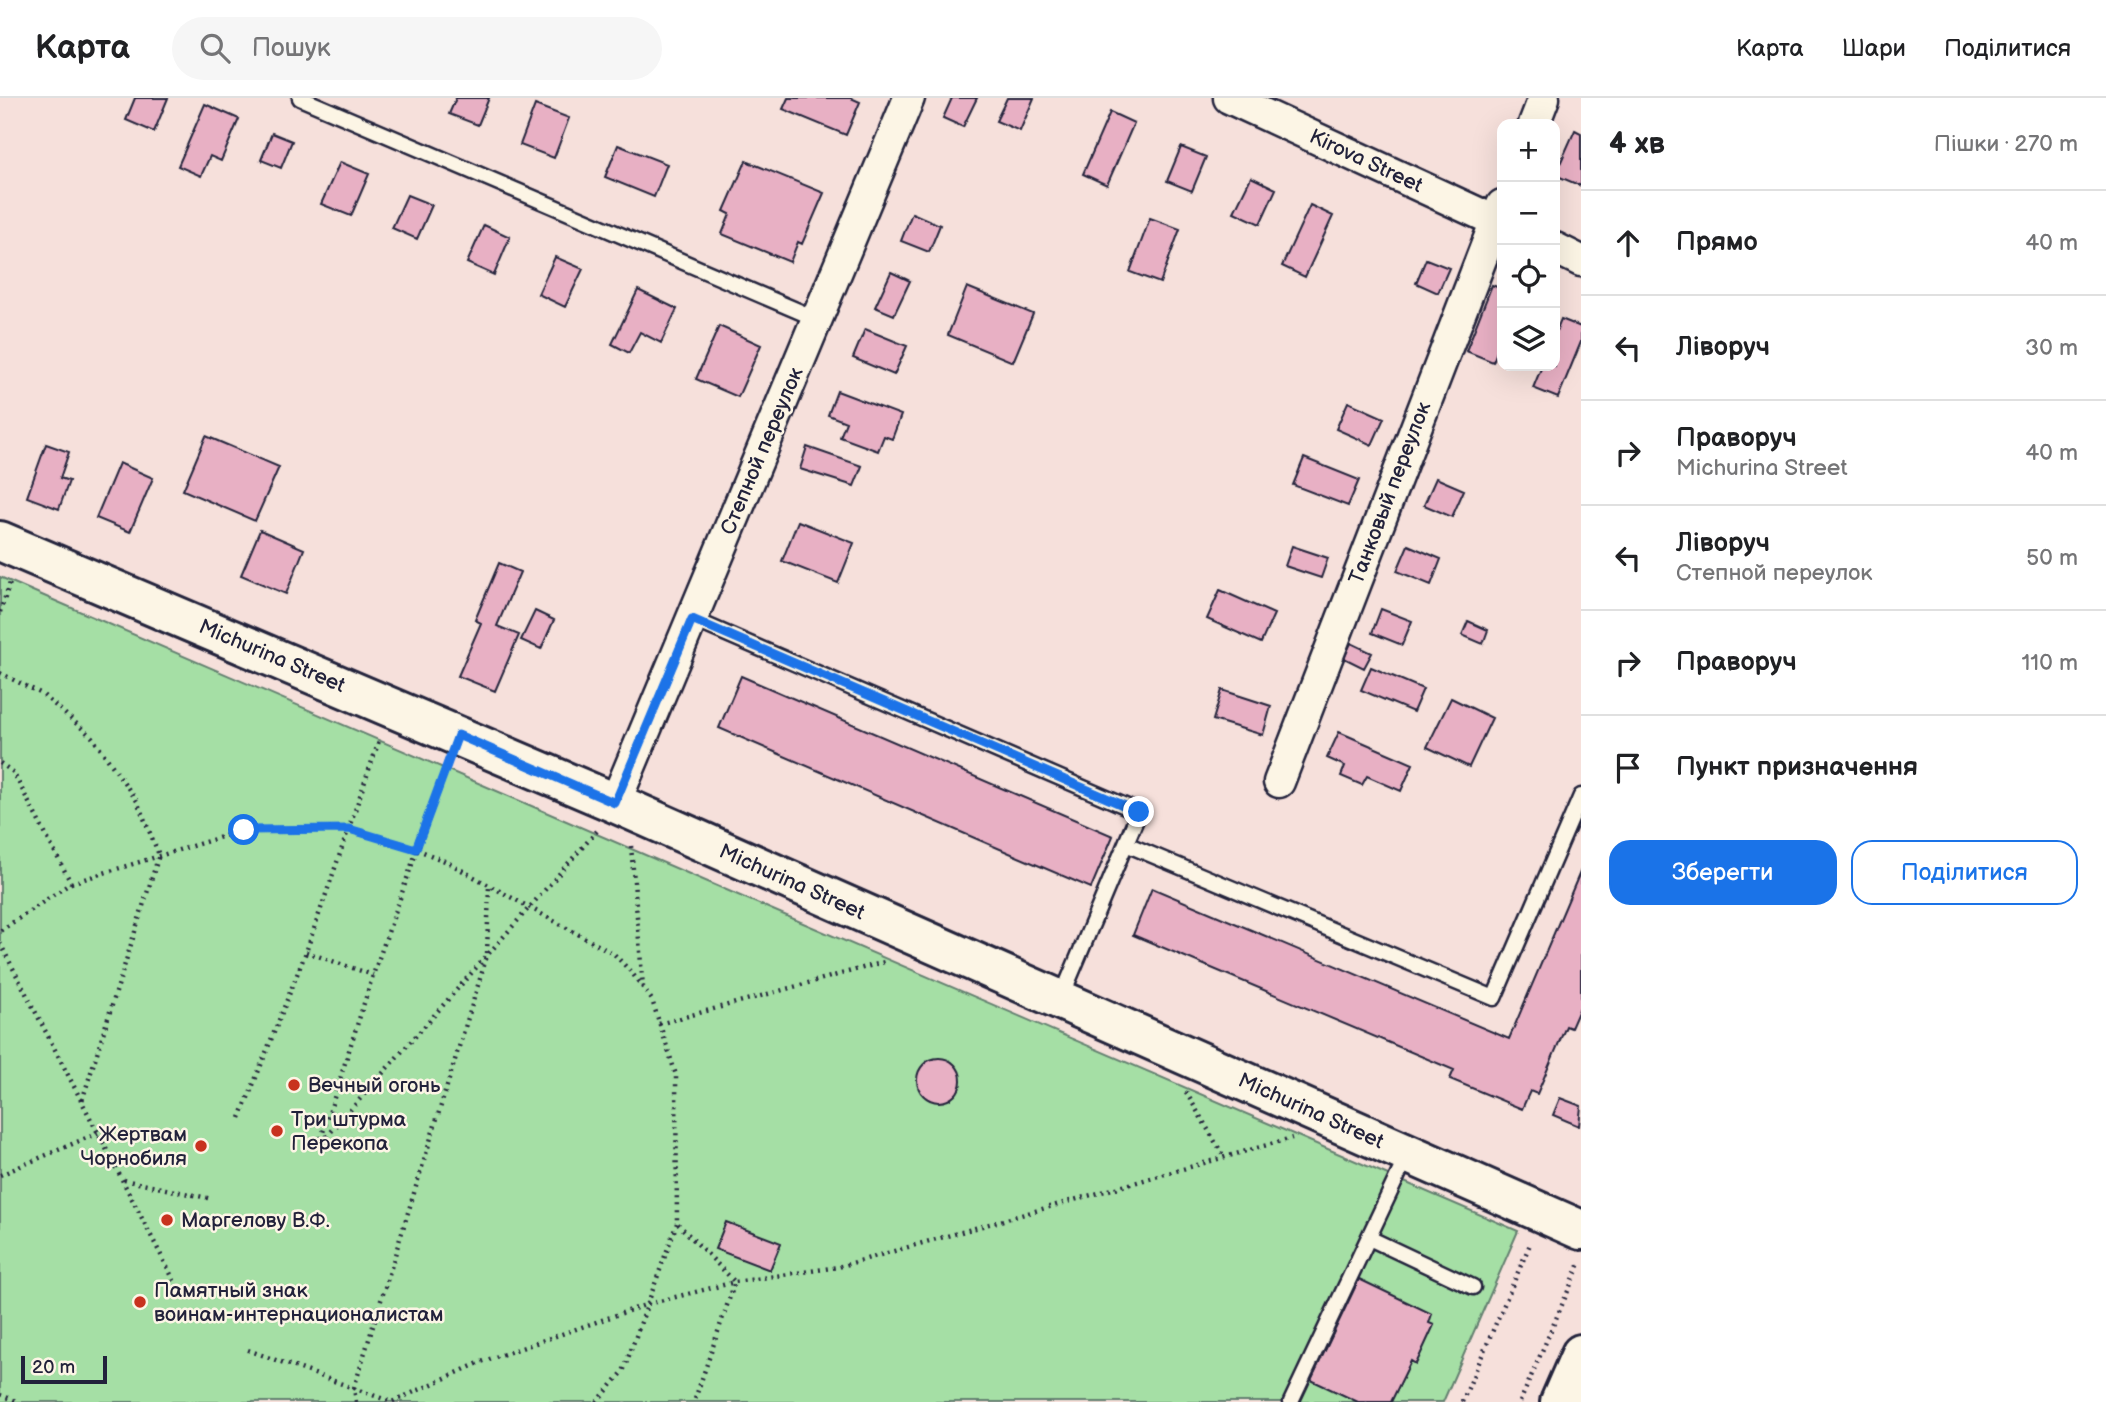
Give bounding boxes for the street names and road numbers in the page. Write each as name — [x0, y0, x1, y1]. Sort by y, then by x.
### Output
street label: Kirova Street — [1305, 124, 1427, 198]
street label: Степной переулок — [715, 364, 809, 538]
street label: Танковый переулок — [1344, 398, 1436, 588]
street label: Michurina Street — [195, 614, 349, 698]
street label: Michurina Street — [715, 839, 869, 925]
street label: Michurina Street — [1234, 1068, 1388, 1154]

